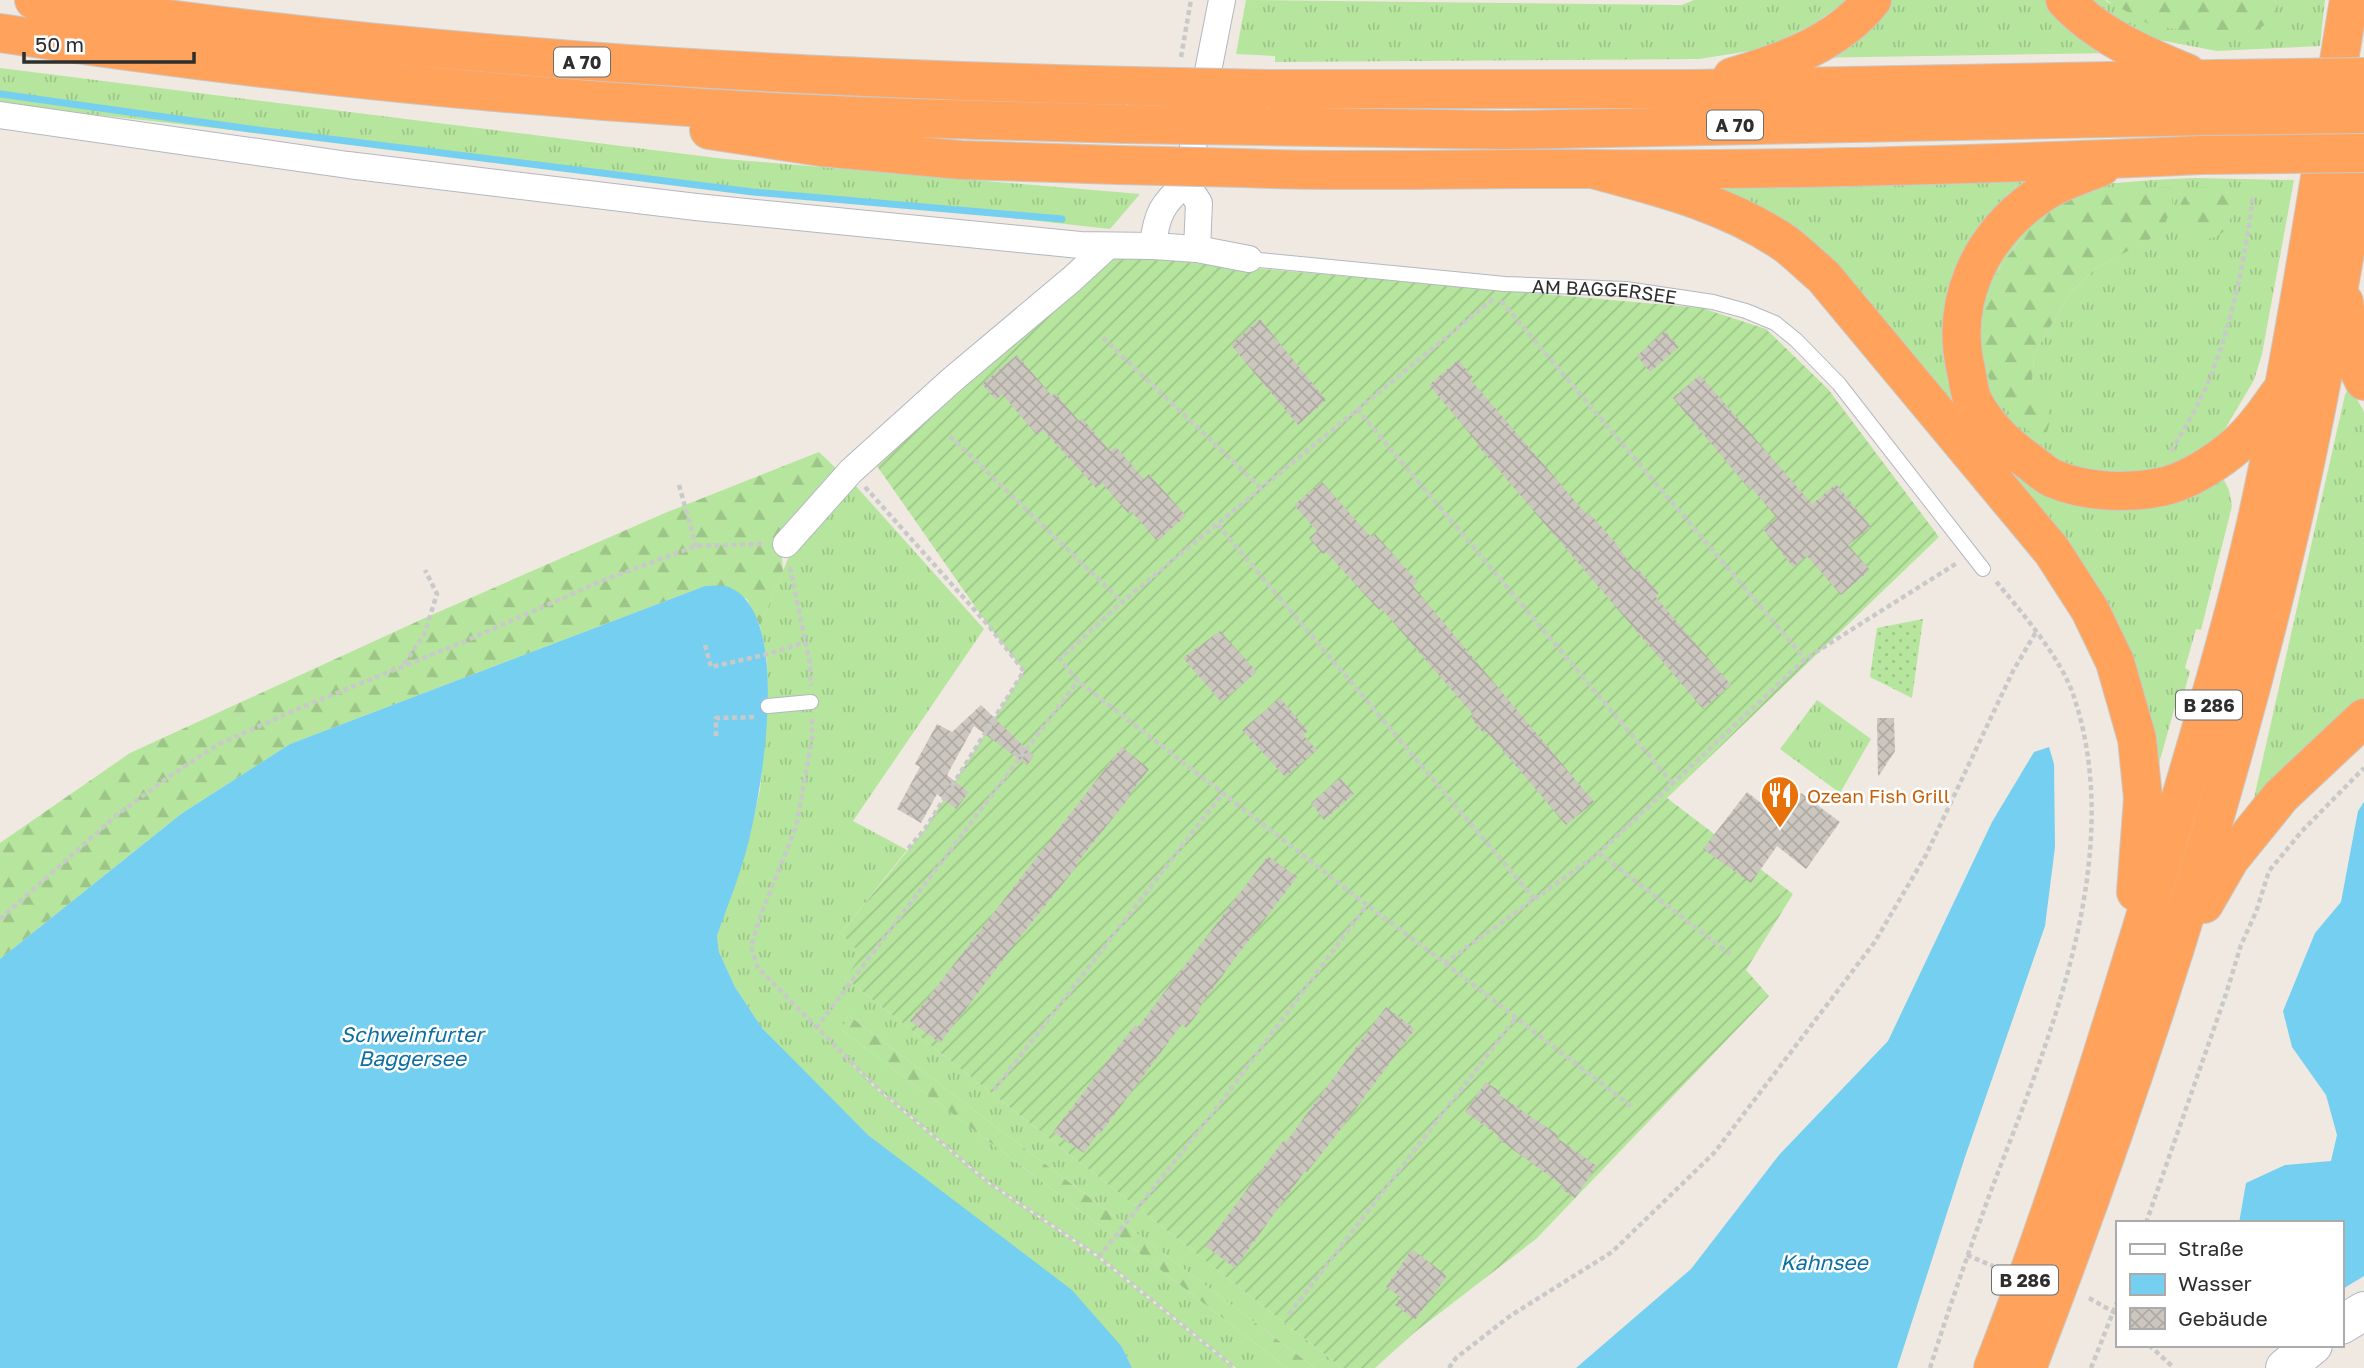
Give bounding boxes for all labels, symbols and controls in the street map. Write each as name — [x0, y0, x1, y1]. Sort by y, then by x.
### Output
scale bar — [24, 21, 194, 65]
text: 50 m — [35, 31, 84, 57]
road number: A 70 — [554, 48, 610, 76]
road number: A 70 — [1707, 110, 1763, 140]
street label: AM BAGGERSEE — [1532, 274, 1678, 308]
road number: B 286 — [2176, 690, 2242, 720]
restaurant icon: Ozean Fish Grill — [1759, 774, 1801, 829]
place label: Ozean Fish Grill — [1807, 784, 1950, 807]
water label: Schweinfurter Baggersee — [341, 1021, 486, 1071]
legend — [2116, 1221, 2343, 1347]
text: Straße — [2178, 1235, 2244, 1261]
water label: Kahnsee — [1780, 1249, 1870, 1275]
road number: B 286 — [1992, 1266, 2058, 1294]
text: Wasser — [2178, 1270, 2252, 1296]
text: Gebäude — [2178, 1305, 2268, 1331]

